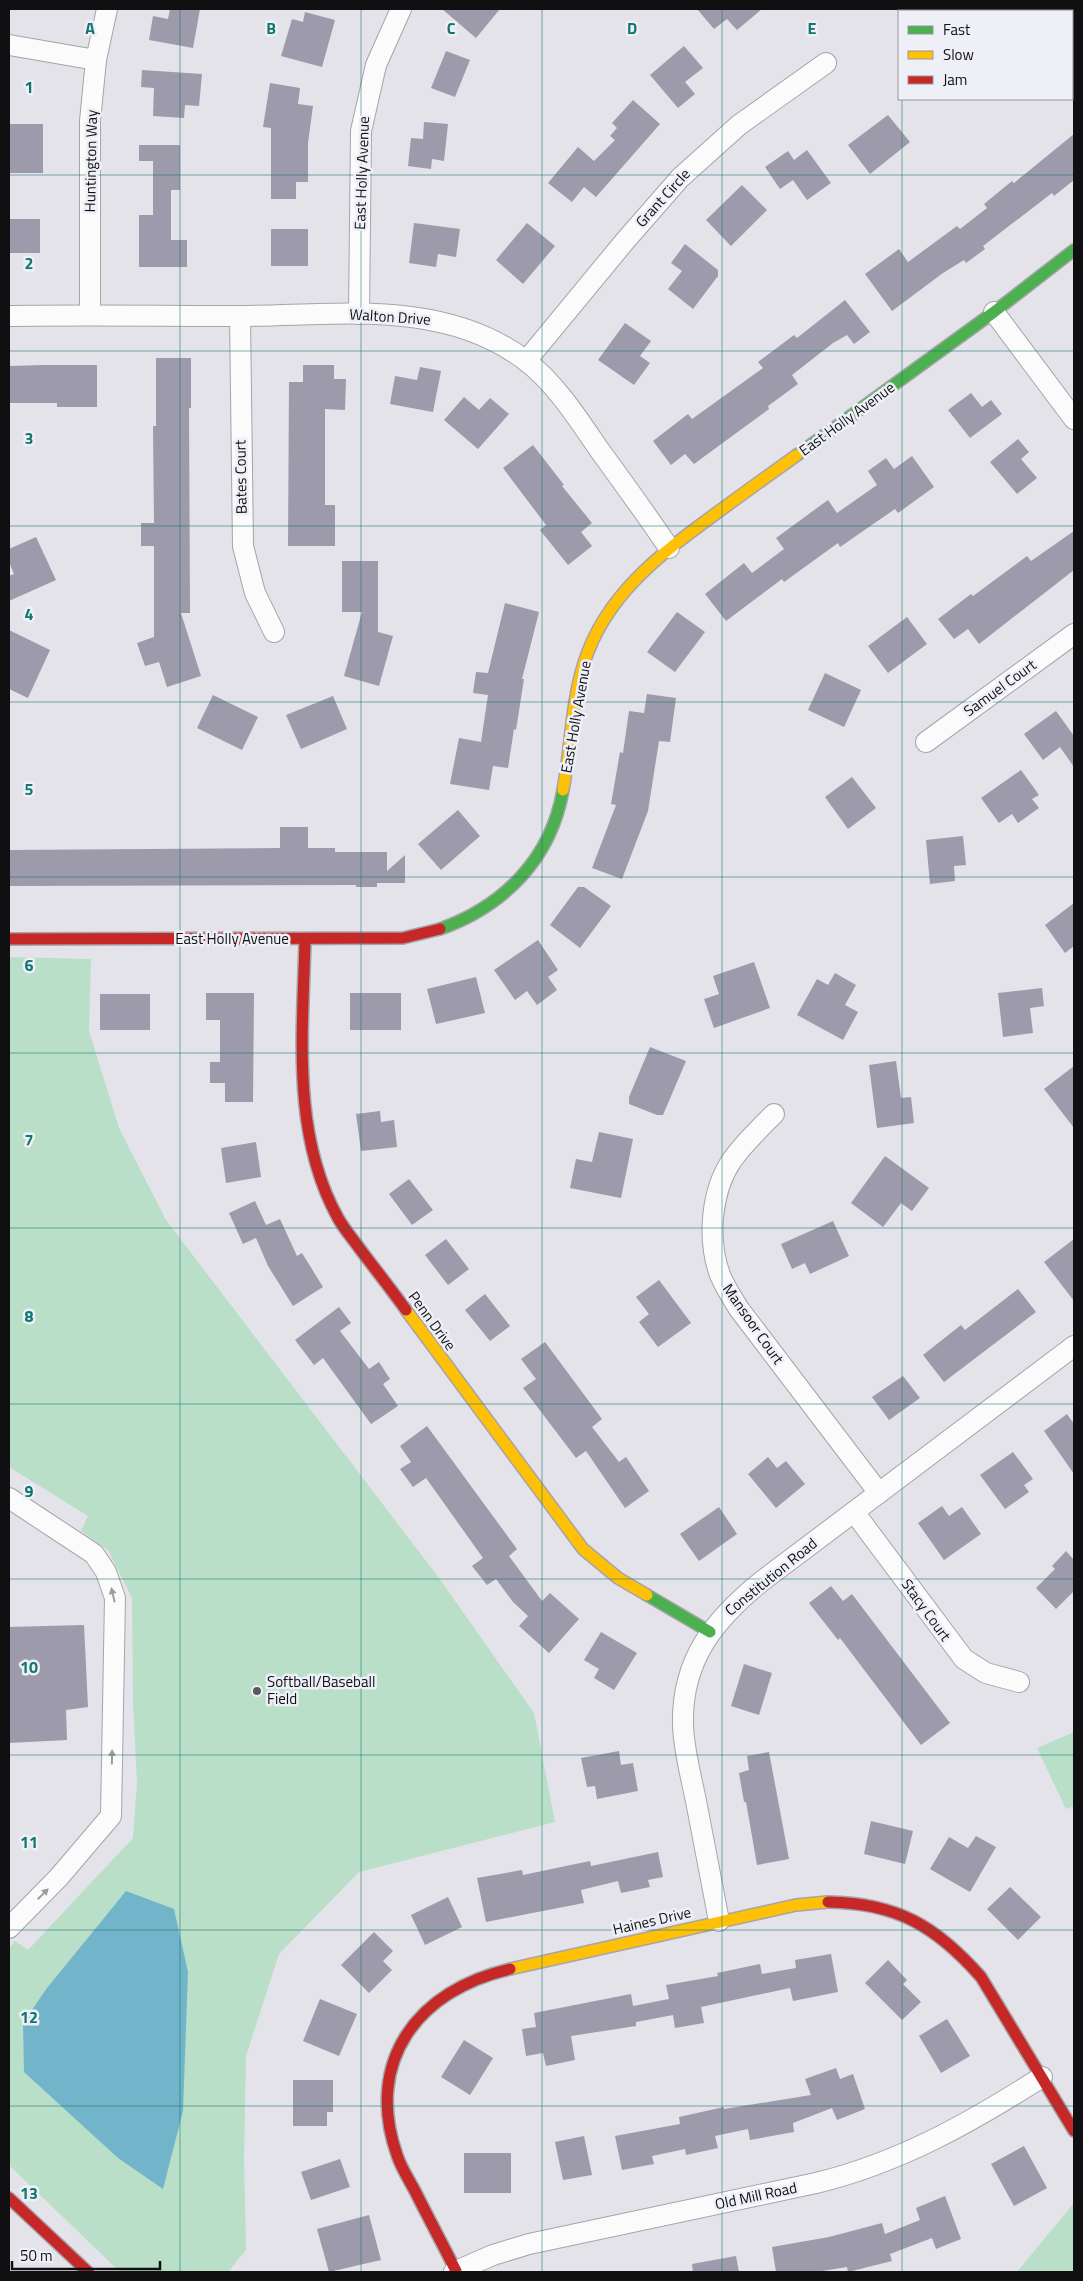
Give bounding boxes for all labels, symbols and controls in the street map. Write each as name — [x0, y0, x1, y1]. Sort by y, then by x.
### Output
legend — [898, 10, 1073, 100]
text: A — [85, 16, 95, 40]
text: B — [266, 16, 276, 40]
text: C — [447, 16, 456, 40]
text: D — [627, 16, 637, 40]
text: E — [808, 16, 817, 40]
text: Fast — [943, 18, 971, 41]
text: Slow — [943, 43, 974, 66]
text: Jam — [943, 68, 967, 91]
text: 1 — [25, 75, 33, 99]
street label: Huntington Way — [78, 109, 103, 213]
street label: East Holly Avenue — [348, 116, 375, 230]
street label: Grant Circle — [630, 163, 695, 232]
text: 2 — [25, 251, 33, 275]
street label: Walton Drive — [349, 302, 431, 331]
street label: East Holly Avenue — [794, 376, 899, 461]
text: 3 — [25, 426, 33, 450]
street label: Bates Court — [228, 439, 253, 514]
text: 4 — [25, 602, 34, 626]
street label: Samuel Court — [959, 653, 1041, 722]
street label: East Holly Avenue — [554, 659, 597, 775]
text: 5 — [25, 777, 34, 801]
street label: East Holly Avenue — [175, 927, 289, 950]
text: 6 — [25, 953, 34, 977]
text: 7 — [25, 1128, 33, 1152]
street label: Mansoor Court — [717, 1279, 790, 1369]
street label: Penn Drive — [403, 1286, 462, 1355]
text: 8 — [25, 1304, 34, 1328]
text: 9 — [25, 1479, 34, 1503]
street label: Constitution Road — [720, 1532, 822, 1621]
street label: Stacy Court — [896, 1574, 957, 1646]
one-way arrow — [109, 1587, 117, 1602]
text: 10 — [20, 1655, 38, 1679]
place label: Softball/Baseball Field — [267, 1670, 375, 1710]
marker: Softball/Baseball Field — [251, 1685, 263, 1697]
one-way arrow — [108, 1749, 116, 1765]
text: 11 — [20, 1830, 38, 1854]
one-way arrow — [37, 1888, 49, 1900]
street label: Haines Drive — [611, 1900, 693, 1941]
text: 12 — [20, 2005, 38, 2029]
street label: Old Mill Road — [713, 2176, 799, 2215]
text: 13 — [20, 2181, 38, 2205]
scale bar — [12, 2238, 160, 2270]
text: 50 m — [20, 2244, 53, 2267]

